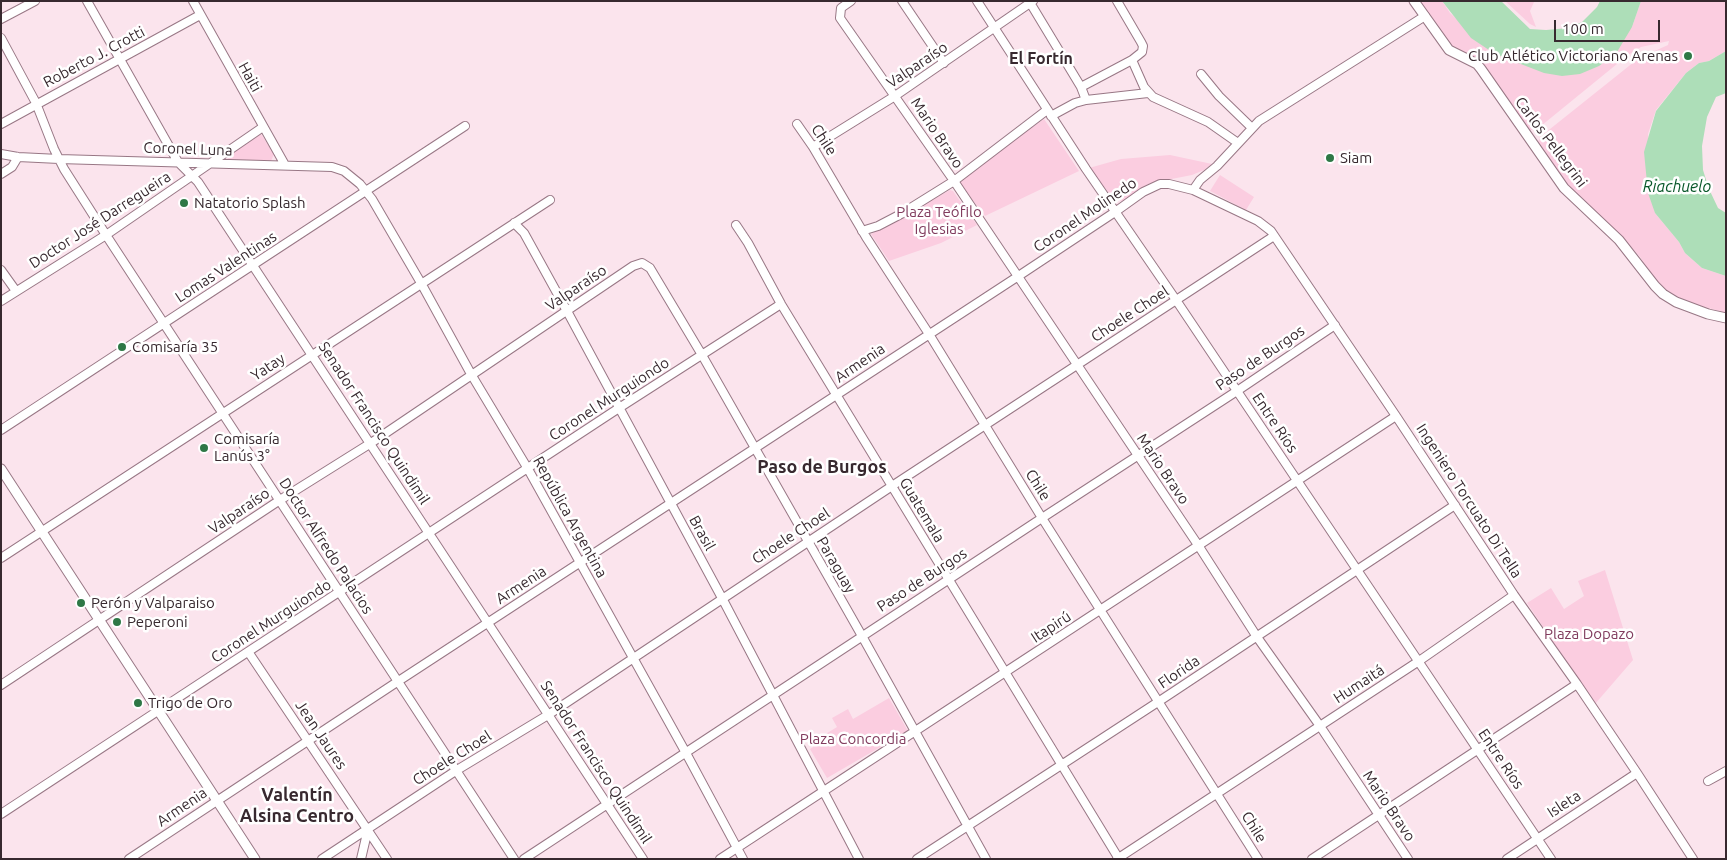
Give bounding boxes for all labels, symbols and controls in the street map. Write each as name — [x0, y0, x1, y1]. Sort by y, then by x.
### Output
scale bar — [1557, 10, 1663, 42]
text: 100 m — [1562, 20, 1604, 37]
street label: Roberto J. Crotti — [40, 23, 148, 91]
street label: Valparaíso — [883, 38, 951, 92]
place label: Club Atlético Victoriano Arenas — [1468, 47, 1678, 65]
district label: El Fortín — [1009, 49, 1073, 69]
marker: Club Atlético Victoriano Arenas — [1682, 50, 1694, 62]
street label: Haiti — [235, 59, 265, 95]
street label: Carlos Pellegrini — [1511, 93, 1591, 191]
street label: Mario Bravo — [907, 94, 967, 172]
street label: Chile — [807, 121, 841, 159]
street label: Coronel Luna — [143, 138, 233, 160]
place label: Siam — [1340, 149, 1372, 167]
marker: Siam — [1324, 152, 1336, 164]
street label: Doctor José Darregueira — [26, 168, 174, 272]
street label: Coronel Molinedo — [1030, 174, 1140, 256]
water label: Riachuelo — [1643, 177, 1711, 197]
place label: Natatorio Splash — [194, 194, 306, 212]
marker: Natatorio Splash — [178, 197, 190, 209]
park label: Plaza Teófilo Iglesias — [896, 203, 982, 238]
street label: Lomas Valentinas — [172, 228, 280, 306]
street label: Valparaíso — [542, 261, 610, 315]
street label: Choele Choel — [1088, 282, 1172, 346]
street label: Paso de Burgos — [1212, 322, 1308, 394]
place label: Comisaría 35 — [132, 338, 218, 356]
street label: Senador Francisco Quindimil — [315, 338, 433, 508]
street label: Armenia — [832, 340, 888, 386]
marker: Comisaría 35 — [116, 341, 128, 353]
street label: Yatay — [248, 349, 288, 385]
street label: Coronel Murguiondo — [546, 353, 672, 445]
street label: Entre Ríos — [1248, 390, 1302, 456]
street label: Ingeniero Torcuato Di Tella — [1412, 421, 1526, 581]
place label: Comisaría Lanús 3° — [214, 430, 280, 465]
street label: Mario Bravo — [1133, 430, 1193, 508]
marker: Comisaría Lanús 3° — [198, 442, 210, 454]
street label: República Argentina — [529, 453, 611, 581]
district label: Paso de Burgos — [757, 456, 887, 478]
street label: Chile — [1021, 466, 1055, 504]
street label: Guatemala — [896, 474, 948, 546]
street label: Doctor Alfredo Palacios — [275, 475, 377, 617]
street label: Valparaíso — [205, 484, 273, 538]
street label: Choele Choel — [749, 504, 833, 568]
street label: Brasil — [685, 512, 719, 554]
street label: Paraguay — [813, 534, 859, 596]
street label: Paso de Burgos — [874, 544, 970, 616]
street label: Armenia — [492, 562, 550, 608]
street label: Coronel Murguiondo — [208, 575, 334, 667]
place label: Perón y Valparaiso — [91, 594, 215, 612]
marker: Perón y Valparaiso — [75, 597, 87, 609]
street label: Itapirú — [1028, 607, 1074, 647]
place label: Peperoni — [127, 613, 188, 631]
marker: Peperoni — [111, 616, 123, 628]
park label: Plaza Dopazo — [1544, 625, 1634, 643]
street label: Florida — [1155, 652, 1203, 692]
street label: Humaitá — [1330, 661, 1388, 707]
street label: Senador Francisco Quindimil — [537, 677, 655, 847]
place label: Trigo de Oro — [148, 694, 233, 712]
marker: Trigo de Oro — [132, 697, 144, 709]
street label: Jean Jaures — [291, 697, 351, 773]
street label: Entre Ríos — [1474, 726, 1528, 792]
street label: Choele Choel — [409, 727, 495, 789]
park label: Plaza Concordia — [800, 730, 906, 748]
street label: Mario Bravo — [1359, 767, 1419, 845]
street label: Armenia — [154, 784, 210, 830]
district label: Valentín Alsina Centro — [240, 784, 354, 826]
street label: Isleta — [1544, 787, 1584, 821]
street label: Chile — [1237, 808, 1271, 846]

